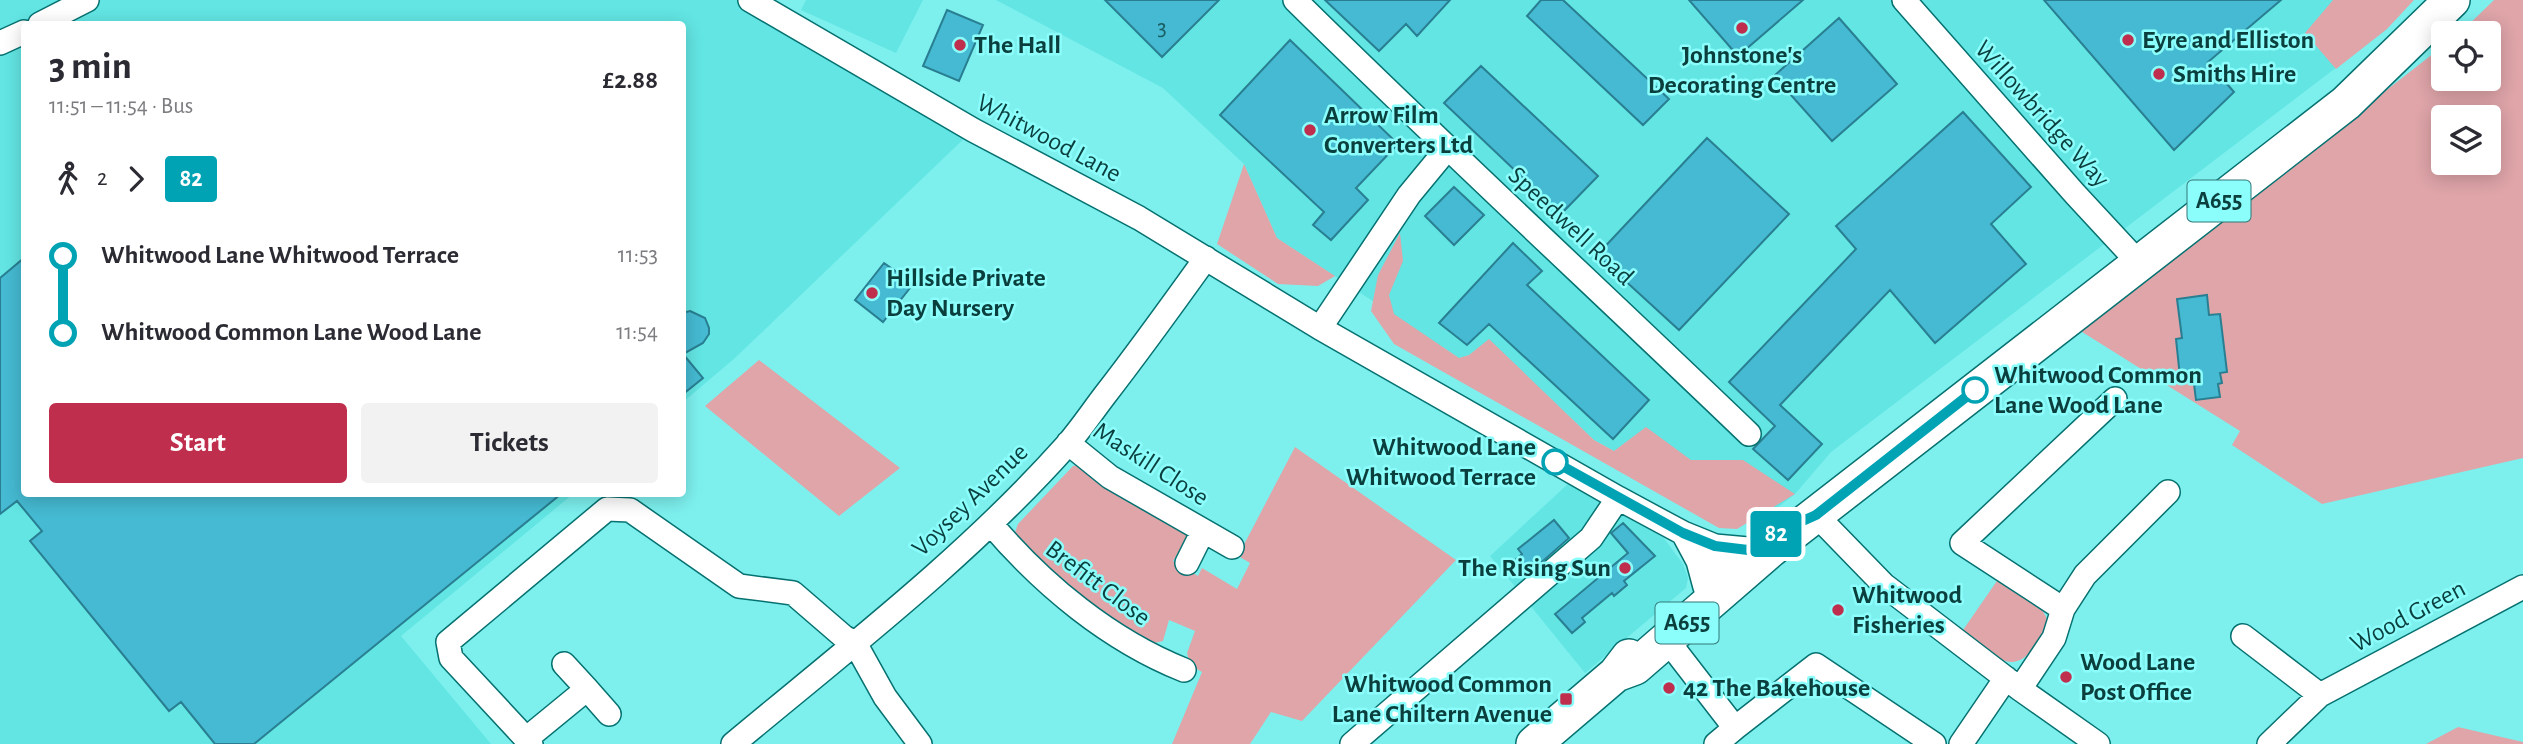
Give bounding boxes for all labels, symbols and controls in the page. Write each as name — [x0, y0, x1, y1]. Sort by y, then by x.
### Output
house number: 3 — [1157, 17, 1167, 40]
marker: Johnstone's Decorating Centre — [1734, 20, 1750, 36]
map controls — [2431, 21, 2501, 175]
button: locate — [2431, 21, 2501, 91]
place label: Eyre and Elliston — [2142, 27, 2314, 53]
place label: The Hall — [974, 32, 1061, 58]
marker: Eyre and Elliston — [2120, 32, 2136, 48]
street label: Willowbridge Way — [1970, 36, 2114, 192]
marker: The Hall — [952, 37, 968, 53]
place label: Johnstone's Decorating Centre — [1648, 42, 1836, 98]
text: 3 min — [49, 48, 132, 86]
place label: Smiths Hire — [2173, 61, 2296, 87]
marker: Smiths Hire — [2151, 66, 2167, 82]
text: £2.88 — [603, 67, 658, 93]
street label: Whitwood Lane — [972, 89, 1126, 187]
text: 11:51 – 11:54 · Bus — [49, 95, 193, 118]
place label: Arrow Film Converters Ltd — [1324, 102, 1473, 158]
button: layers — [2431, 105, 2501, 175]
marker: Arrow Film Converters Ltd — [1302, 122, 1318, 138]
icon: walk — [49, 160, 87, 198]
icon: forward — [117, 160, 155, 198]
street label: Speedwell Road — [1503, 162, 1639, 290]
text: 2 — [97, 167, 107, 190]
text: 82 — [179, 167, 203, 191]
road number: A655 — [2188, 181, 2250, 222]
text: Whitwood Lane Whitwood Terrace — [101, 242, 459, 268]
text: 11:53 — [618, 244, 658, 267]
place label: Hillside Private Day Nursery — [886, 265, 1046, 321]
marker: Hillside Private Day Nursery — [864, 285, 880, 301]
text: Whitwood Common Lane Wood Lane — [101, 319, 482, 345]
text: 11:54 — [616, 321, 658, 344]
place label: Whitwood Common Lane Wood Lane — [1994, 362, 2202, 418]
marker: Whitwood Common Lane Wood Lane — [1962, 377, 1988, 403]
button: Start — [49, 403, 347, 483]
button: Tickets — [361, 403, 658, 483]
street label: Maskill Close — [1089, 417, 1213, 511]
place label: Whitwood Lane Whitwood Terrace — [1346, 434, 1536, 490]
street label: Voysey Avenue — [907, 439, 1033, 561]
marker: Whitwood Lane Whitwood Terrace — [1542, 449, 1568, 475]
line badge: 82 — [1744, 511, 1808, 557]
text: 82 — [1764, 522, 1788, 546]
street label: Brefitt Close — [1041, 535, 1155, 631]
place label: The Rising Sun — [1458, 555, 1611, 581]
marker: The Rising Sun — [1617, 560, 1633, 576]
street label: Wood Green — [2346, 575, 2470, 657]
place label: Whitwood Fisheries — [1852, 582, 1962, 638]
road number: A655 — [1656, 602, 1718, 644]
marker: Whitwood Fisheries — [1830, 602, 1846, 618]
place label: Wood Lane Post Office — [2080, 649, 2195, 705]
marker: Wood Lane Post Office — [2058, 669, 2074, 685]
place label: Whitwood Common Lane Chiltern Avenue — [1332, 671, 1552, 727]
place label: 42 The Bakehouse — [1683, 675, 1870, 701]
marker: 42 The Bakehouse — [1661, 680, 1677, 696]
marker: Whitwood Common Lane Chiltern Avenue — [1558, 691, 1574, 707]

